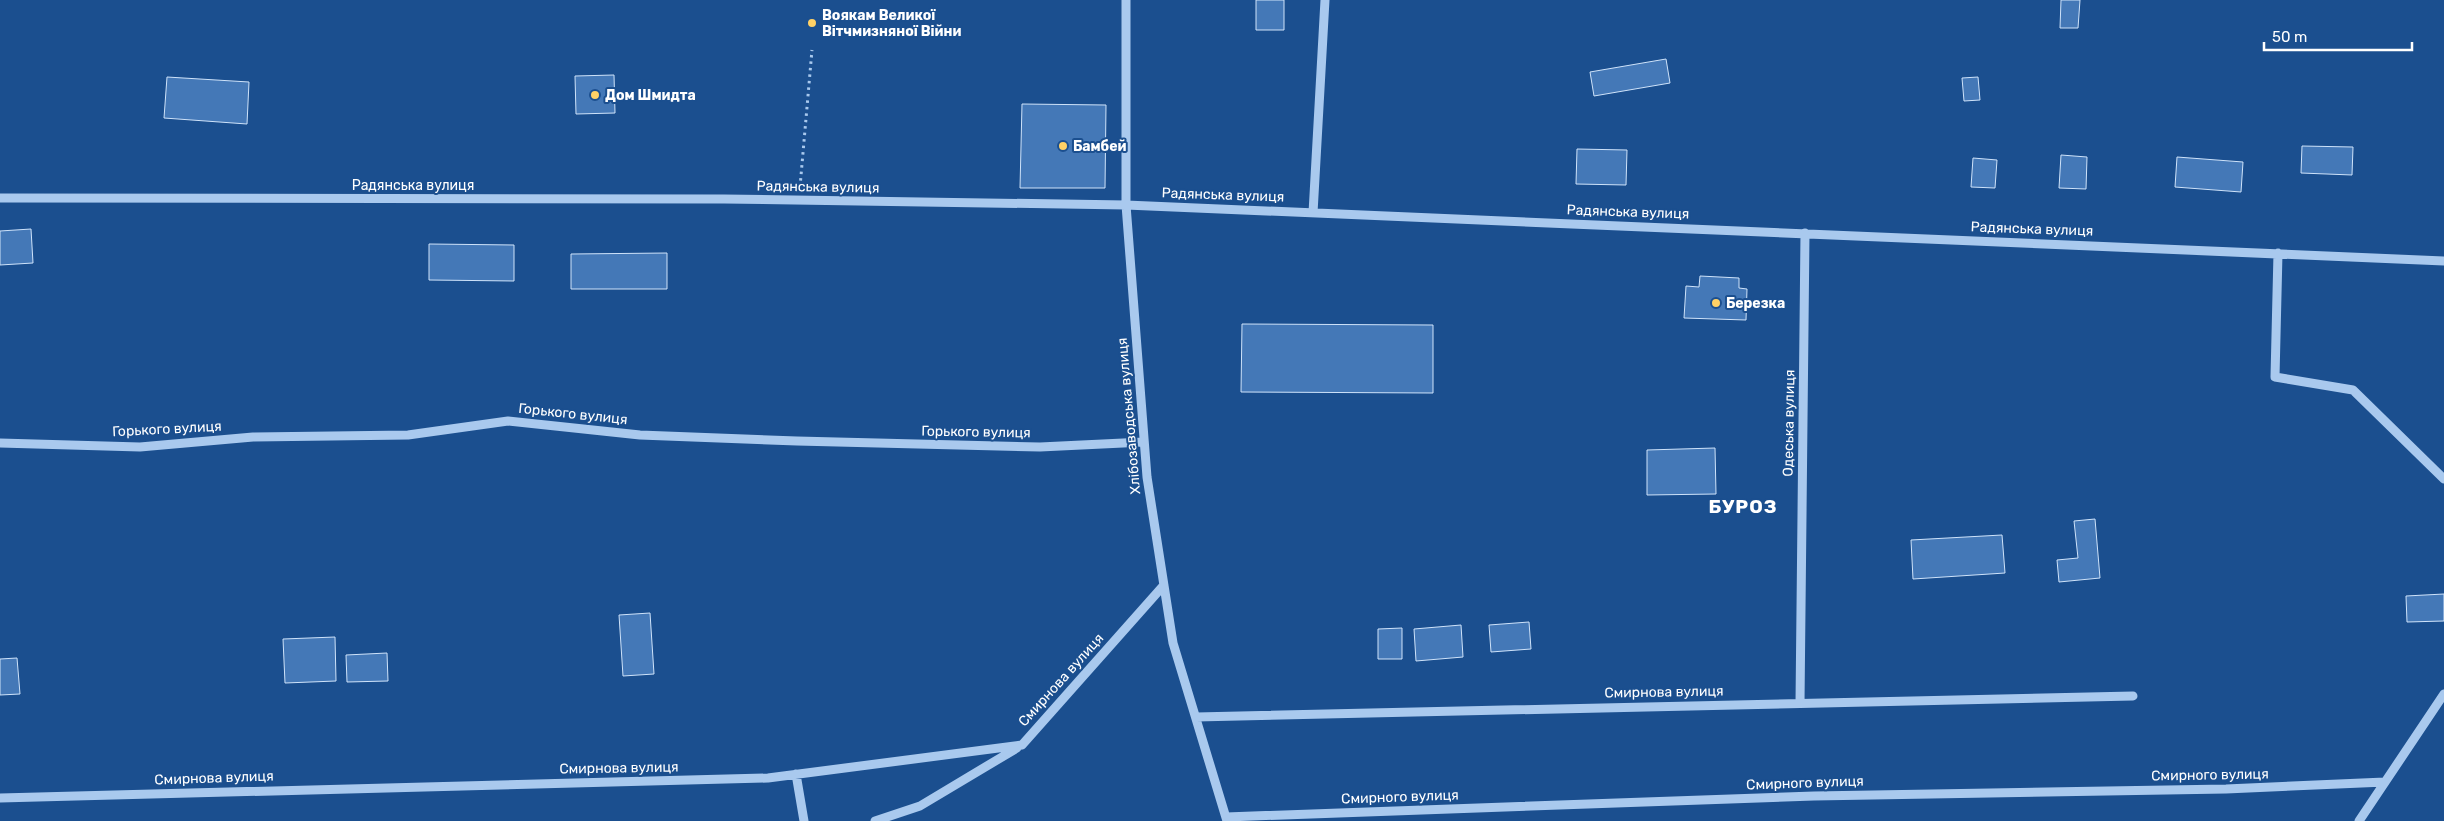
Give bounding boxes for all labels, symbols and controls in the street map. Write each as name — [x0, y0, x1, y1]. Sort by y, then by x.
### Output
place label: Воякам Великої Вітчмизняної Війни — [822, 7, 961, 40]
marker: Воякам Великої Вітчмизняної Війни — [806, 17, 818, 29]
scale bar — [2264, 20, 2412, 52]
text: 50 m — [2272, 28, 2307, 46]
place label: Дом Шмидта — [605, 87, 696, 104]
marker: Дом Шмидта — [589, 89, 601, 101]
place label: Бамбей — [1073, 138, 1127, 155]
marker: Бамбей — [1057, 140, 1069, 152]
street label: Радянська вулиця — [352, 177, 474, 194]
street label: Радянська вулиця — [757, 177, 879, 197]
street label: Радянська вулиця — [1161, 184, 1285, 206]
street label: Радянська вулиця — [1566, 201, 1690, 223]
street label: Радянська вулиця — [1970, 218, 2094, 240]
place label: Березка — [1726, 295, 1785, 312]
marker: Березка — [1710, 297, 1722, 309]
street label: Хлібозаводська вулиця — [1114, 337, 1144, 495]
street label: Одеська вулиця — [1780, 369, 1798, 477]
street label: Горького вулиця — [518, 400, 628, 428]
street label: Горького вулиця — [112, 418, 222, 440]
street label: Горького вулиця — [921, 423, 1031, 441]
district label: БУРОЗ — [1709, 495, 1777, 518]
street label: Смирнова вулиця — [1015, 630, 1107, 730]
street label: Смирнова вулиця — [1604, 682, 1724, 702]
street label: Смирнова вулиця — [559, 758, 679, 778]
street label: Смирного вулиця — [2151, 765, 2269, 785]
street label: Смирнова вулиця — [154, 767, 274, 789]
street label: Смирного вулиця — [1746, 772, 1864, 794]
street label: Смирного вулиця — [1341, 786, 1459, 808]

